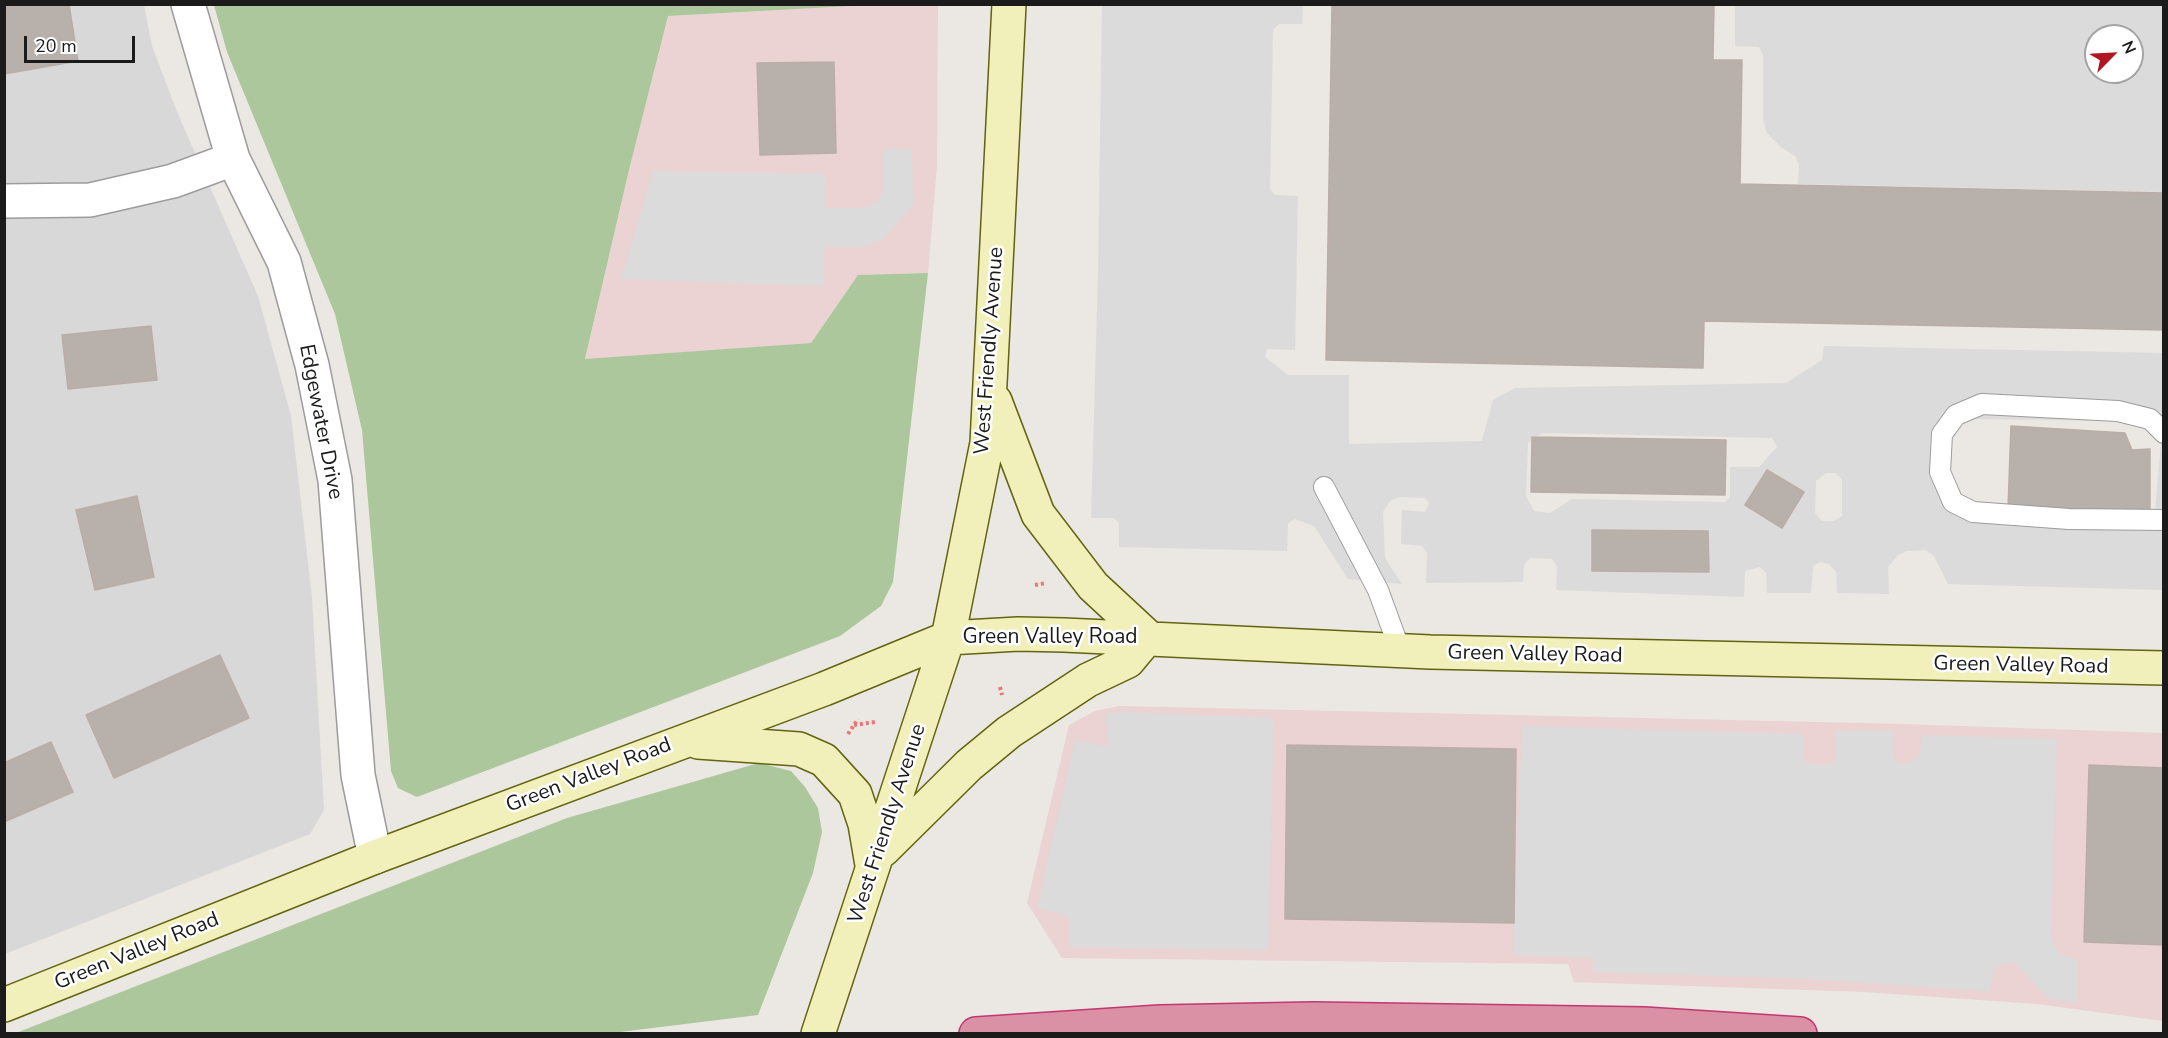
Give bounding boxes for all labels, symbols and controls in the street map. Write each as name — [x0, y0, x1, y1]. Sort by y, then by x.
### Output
scale bar — [27, 24, 138, 62]
north arrow — [2084, 24, 2144, 84]
text: 20 m — [35, 34, 77, 58]
text: N — [2116, 38, 2141, 57]
street label: West Friendly Avenue — [970, 246, 1010, 456]
street label: Edgewater Drive — [293, 342, 347, 502]
street label: Green Valley Road — [962, 625, 1138, 651]
street label: Green Valley Road — [1447, 641, 1623, 669]
street label: Green Valley Road — [1933, 652, 2109, 680]
street label: West Friendly Avenue — [844, 721, 932, 927]
street label: Green Valley Road — [503, 733, 675, 819]
street label: Green Valley Road — [51, 908, 223, 996]

